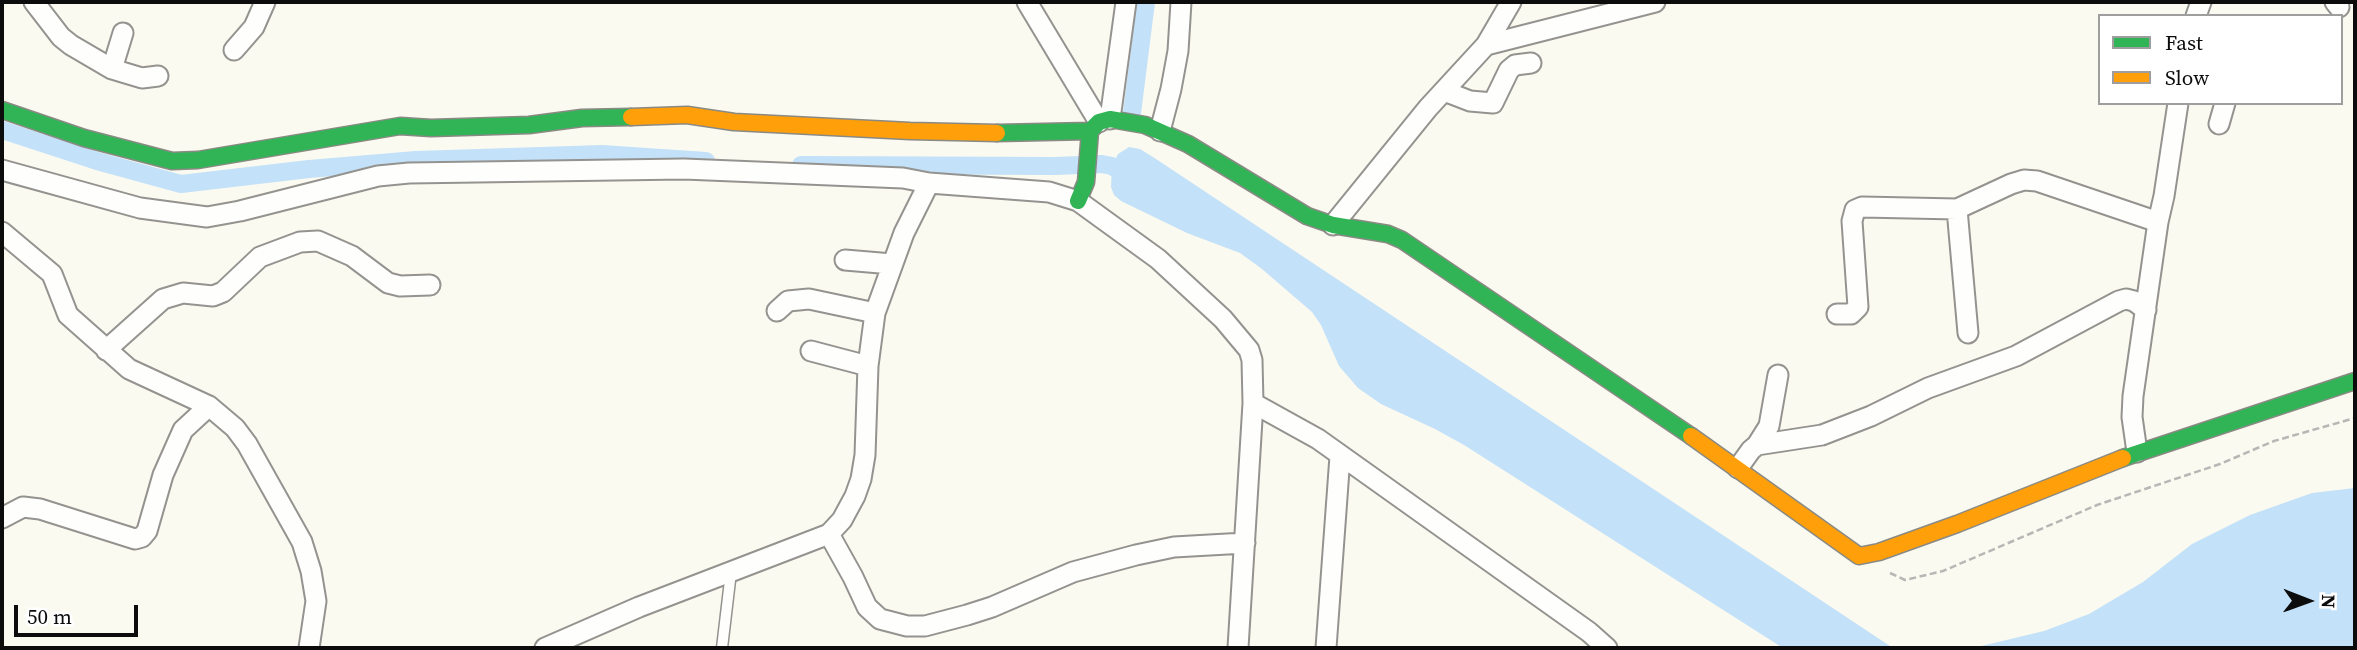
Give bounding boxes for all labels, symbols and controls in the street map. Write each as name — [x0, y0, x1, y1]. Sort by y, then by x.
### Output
legend — [2098, 14, 2343, 105]
text: Fast — [2165, 28, 2203, 57]
text: Slow — [2165, 63, 2209, 92]
north arrow — [2273, 566, 2343, 636]
scale bar — [18, 590, 142, 634]
text: N — [2316, 594, 2342, 609]
text: 50 m — [27, 602, 72, 631]

